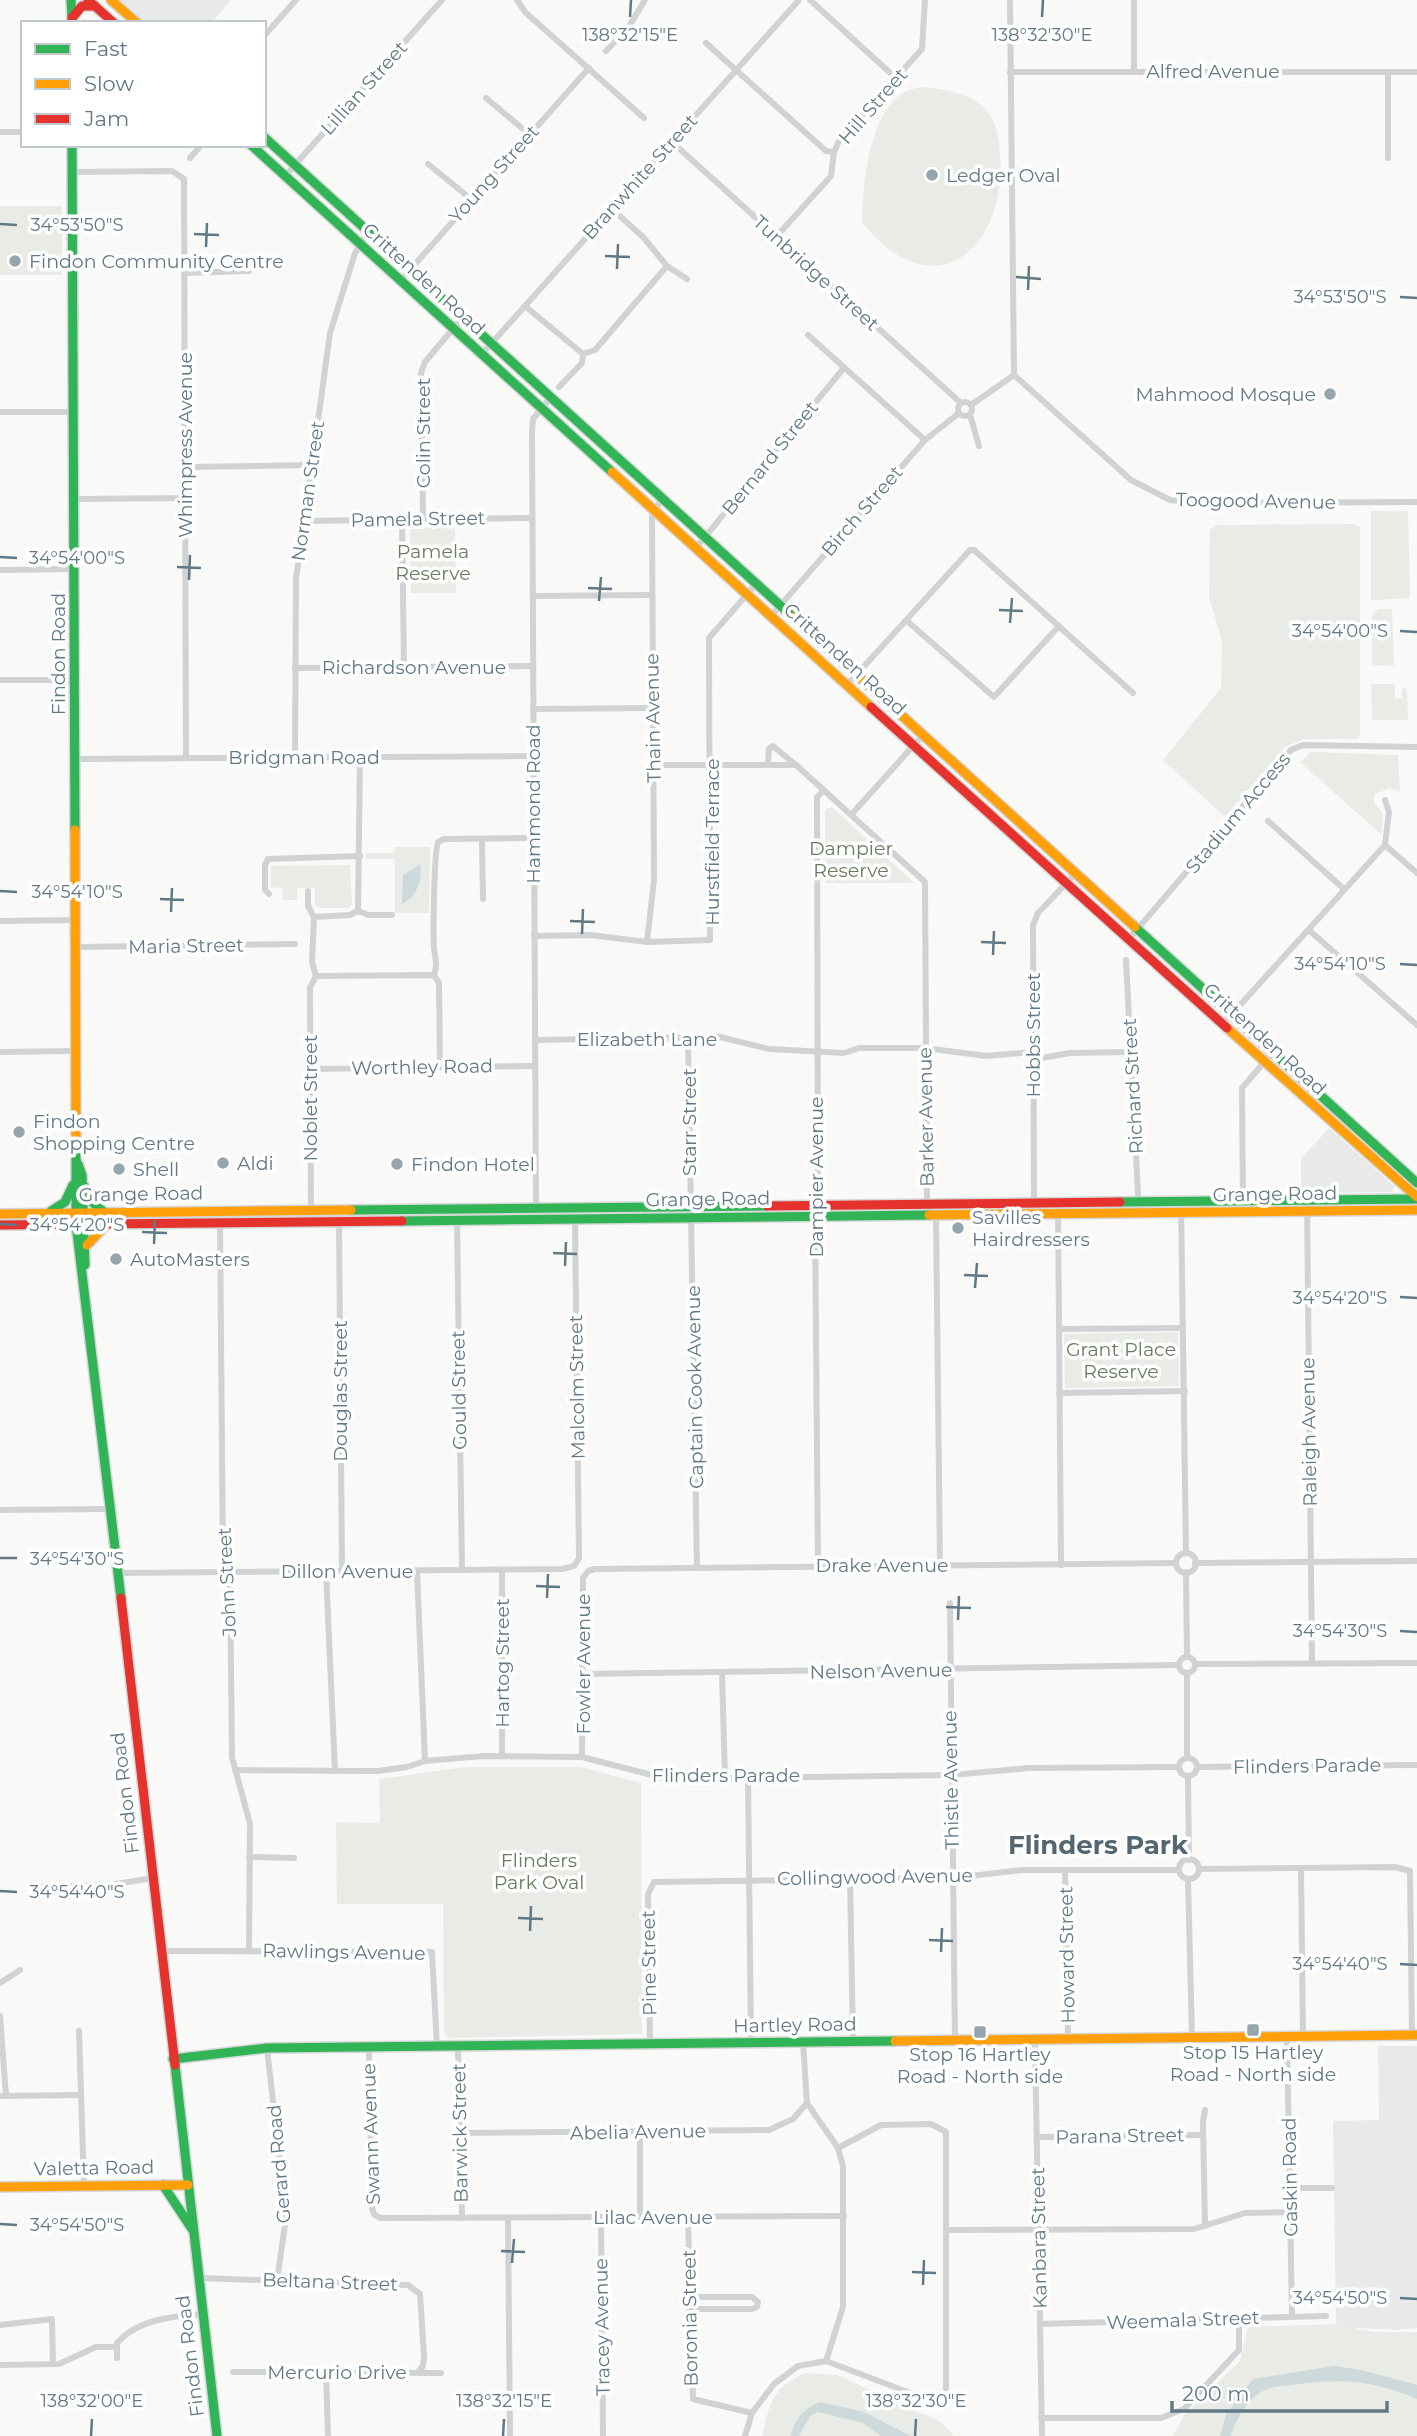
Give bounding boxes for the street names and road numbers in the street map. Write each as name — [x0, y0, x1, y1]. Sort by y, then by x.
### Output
street label: Lillian Street — [316, 36, 412, 140]
street label: Alfred Avenue — [1146, 60, 1280, 83]
street label: Hill Street — [834, 63, 912, 149]
street label: Branwhite Street — [578, 109, 703, 244]
street label: Young Street — [444, 120, 544, 228]
street label: Tunbridge Street — [748, 210, 884, 336]
street label: Crittenden Road — [358, 218, 490, 340]
street label: Whimpress Avenue — [174, 352, 197, 538]
street label: Colin Street — [412, 378, 435, 488]
street label: Bernard Street — [717, 396, 823, 520]
street label: Norman Street — [287, 419, 329, 563]
street label: Birch Street — [816, 461, 908, 561]
street label: Toogood Avenue — [1176, 488, 1336, 514]
street label: Pamela Street — [350, 506, 486, 532]
street label: Findon Road — [47, 593, 70, 715]
street label: Crittenden Road — [779, 598, 911, 720]
street label: Thain Avenue — [640, 653, 666, 783]
street label: Richardson Avenue — [322, 656, 506, 679]
street label: Hammond Road — [522, 724, 545, 884]
street label: Bridgman Road — [228, 746, 380, 769]
street label: Stadium Access — [1181, 748, 1295, 878]
street label: Hurstfield Terrace — [701, 758, 724, 926]
street label: Maria Street — [128, 933, 244, 959]
street label: Hobbs Street — [1022, 972, 1045, 1097]
street label: Crittenden Road — [1199, 978, 1331, 1100]
street label: Richard Street — [1118, 1017, 1148, 1155]
street label: Elizabeth Lane — [577, 1028, 717, 1051]
street label: Noblet Street — [299, 1034, 322, 1161]
street label: Barker Avenue — [913, 1047, 939, 1187]
street label: Worthley Road — [351, 1054, 493, 1080]
street label: Starr Street — [678, 1068, 701, 1176]
street label: Dampier Avenue — [805, 1097, 828, 1257]
street label: Grange Road — [78, 1181, 204, 1207]
street label: Grange Road — [1212, 1181, 1338, 1207]
street label: Grange Road — [645, 1186, 771, 1212]
street label: Captain Cook Avenue — [682, 1285, 708, 1489]
street label: Malcolm Street — [564, 1314, 590, 1459]
street label: Douglas Street — [329, 1320, 352, 1462]
street label: Gould Street — [446, 1330, 472, 1450]
street label: Raleigh Avenue — [1296, 1357, 1322, 1507]
street label: John Street — [213, 1526, 241, 1638]
street label: Drake Avenue — [816, 1554, 948, 1577]
street label: Dillon Avenue — [281, 1560, 413, 1583]
street label: Fowler Avenue — [572, 1594, 595, 1734]
street label: Hartog Street — [491, 1598, 514, 1728]
street label: Nelson Avenue — [809, 1658, 953, 1684]
street label: Thistle Avenue — [938, 1710, 964, 1850]
street label: Findon Road — [106, 1731, 144, 1855]
street label: Flinders Parade — [1233, 1753, 1381, 1779]
street label: Flinders Parade — [652, 1764, 800, 1787]
street label: Collingwood Avenue — [777, 1864, 973, 1890]
street label: Howard Street — [1054, 1886, 1080, 2024]
street label: Pine Street — [637, 1910, 661, 2016]
street label: Rawlings Avenue — [262, 1939, 426, 1965]
street label: Hartley Road — [733, 2012, 857, 2038]
street label: Swann Avenue — [357, 2063, 385, 2205]
street label: Barwick Street — [447, 2063, 473, 2203]
street label: Gerard Road — [262, 2104, 296, 2224]
street label: Gaskin Road — [1277, 2117, 1303, 2237]
street label: Abelia Avenue — [570, 2119, 706, 2145]
street label: Parana Street — [1055, 2123, 1185, 2149]
street label: Valetta Road — [33, 2155, 155, 2181]
street label: Kanbara Street — [1026, 2167, 1052, 2309]
street label: Lilac Avenue — [593, 2206, 713, 2229]
street label: Boronia Street — [677, 2249, 703, 2387]
street label: Tracey Avenue — [589, 2258, 615, 2396]
street label: Beltana Street — [262, 2268, 399, 2296]
street label: Findon Road — [171, 2294, 209, 2418]
street label: Weemala Street — [1106, 2306, 1260, 2334]
street label: Mercurio Drive — [267, 2361, 407, 2384]

